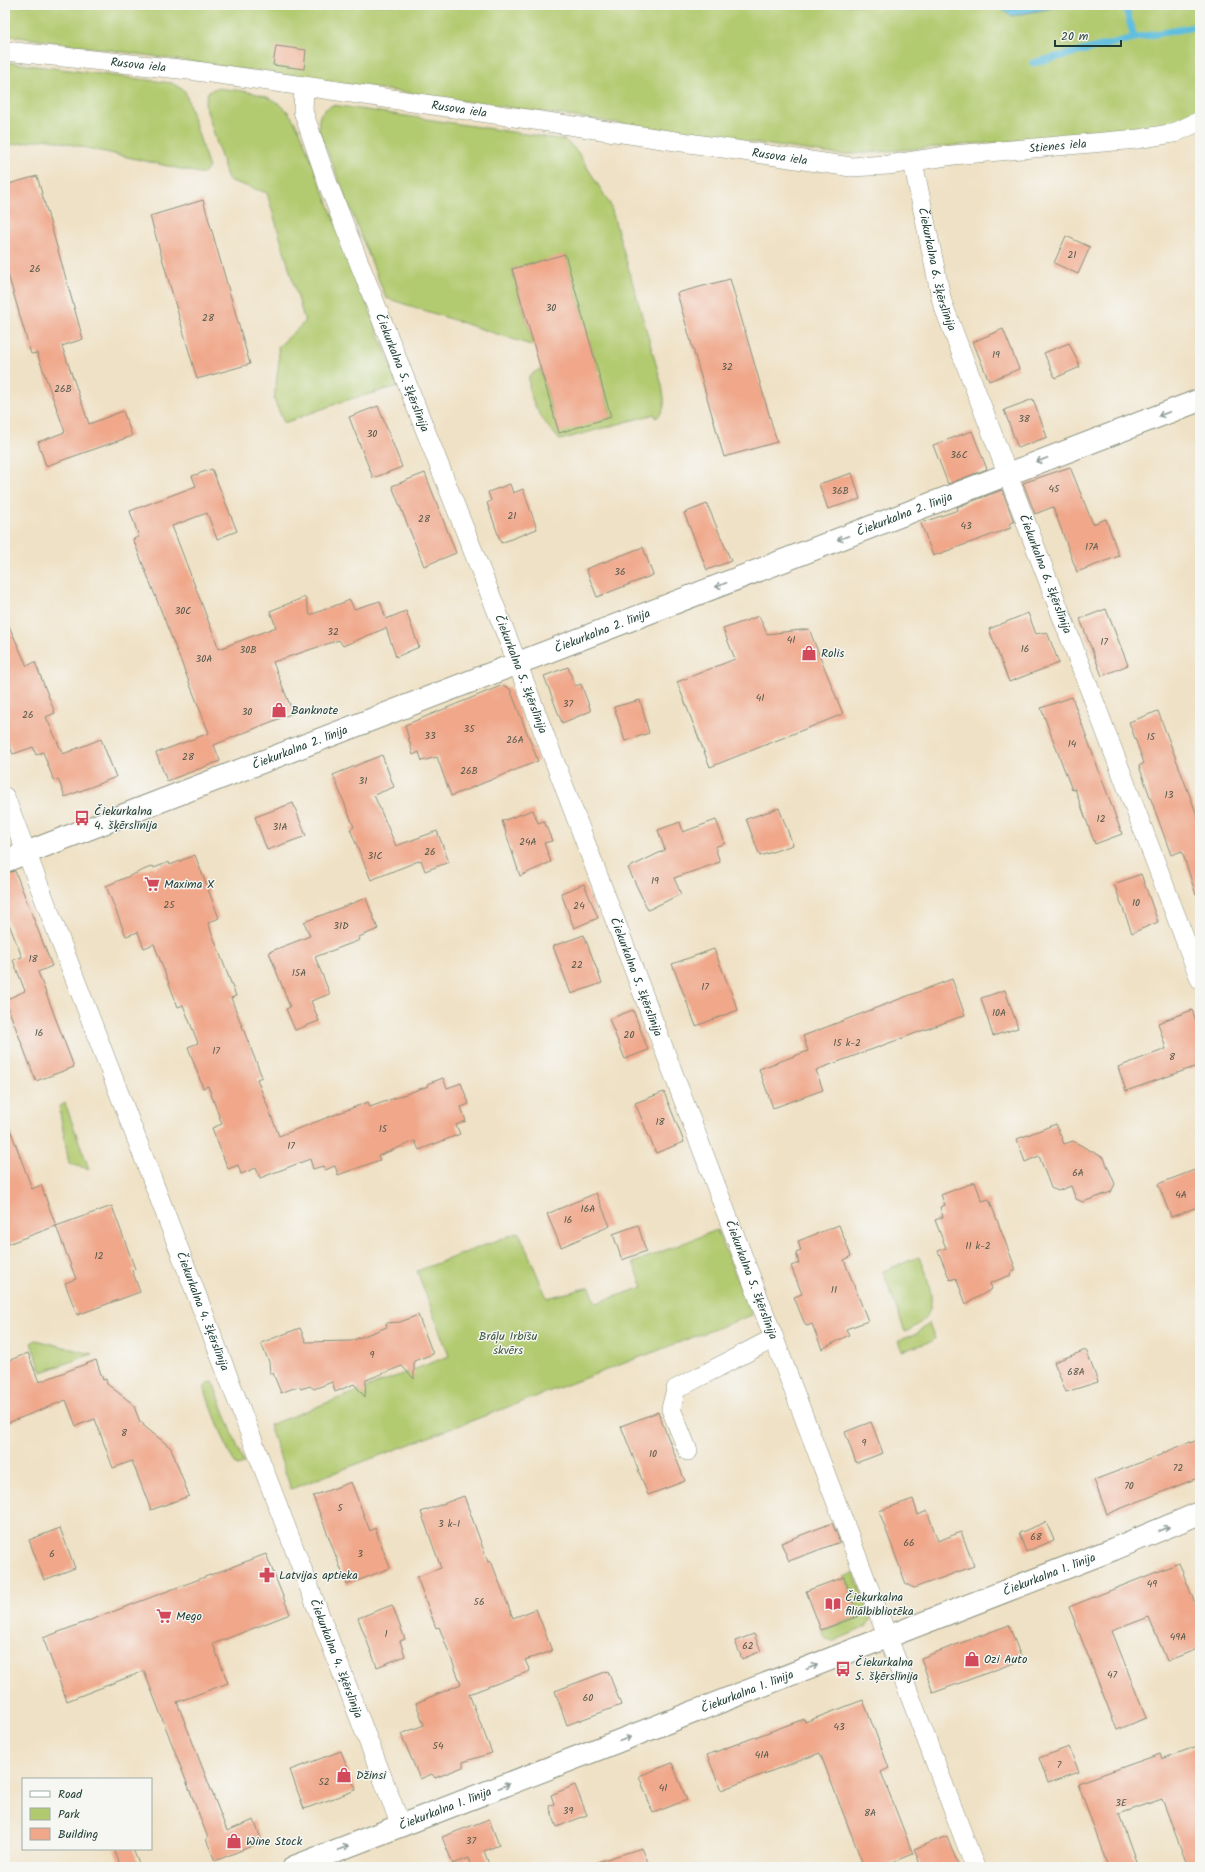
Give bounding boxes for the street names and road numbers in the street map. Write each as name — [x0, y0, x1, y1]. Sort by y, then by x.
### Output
street label: Rusova iela — [110, 52, 167, 77]
street label: Rusova iela — [430, 96, 489, 123]
street label: Stienes iela — [1028, 134, 1088, 158]
street label: Rusova iela — [751, 143, 809, 170]
street label: Čiekurkalna 6. šķērslīnija — [913, 206, 962, 334]
street label: Čiekurkalna 5. šķērslīnija — [370, 310, 435, 435]
street label: Čiekurkalna 2. līnija — [854, 487, 956, 541]
street label: Čiekurkalna 6. šķērslīnija — [1014, 511, 1077, 637]
street label: Čiekurkalna 2. līnija — [551, 603, 653, 658]
street label: Čiekurkalna 5. šķērslīnija — [490, 612, 553, 737]
street label: Čiekurkalna 2. līnija — [249, 720, 351, 774]
street label: Čiekurkalna 5. šķērslīnija — [605, 914, 668, 1040]
street label: Čiekurkalna 5. šķērslīnija — [720, 1217, 783, 1343]
street label: Čiekurkalna 4. šķērslīnija — [171, 1249, 235, 1374]
street label: Čiekurkalna 1. līnija — [1000, 1547, 1099, 1601]
street label: Čiekurkalna 4. šķērslīnija — [305, 1596, 368, 1721]
street label: Čiekurkalna 1. līnija — [698, 1665, 797, 1718]
street label: Čiekurkalna 1. līnija — [396, 1782, 495, 1835]

